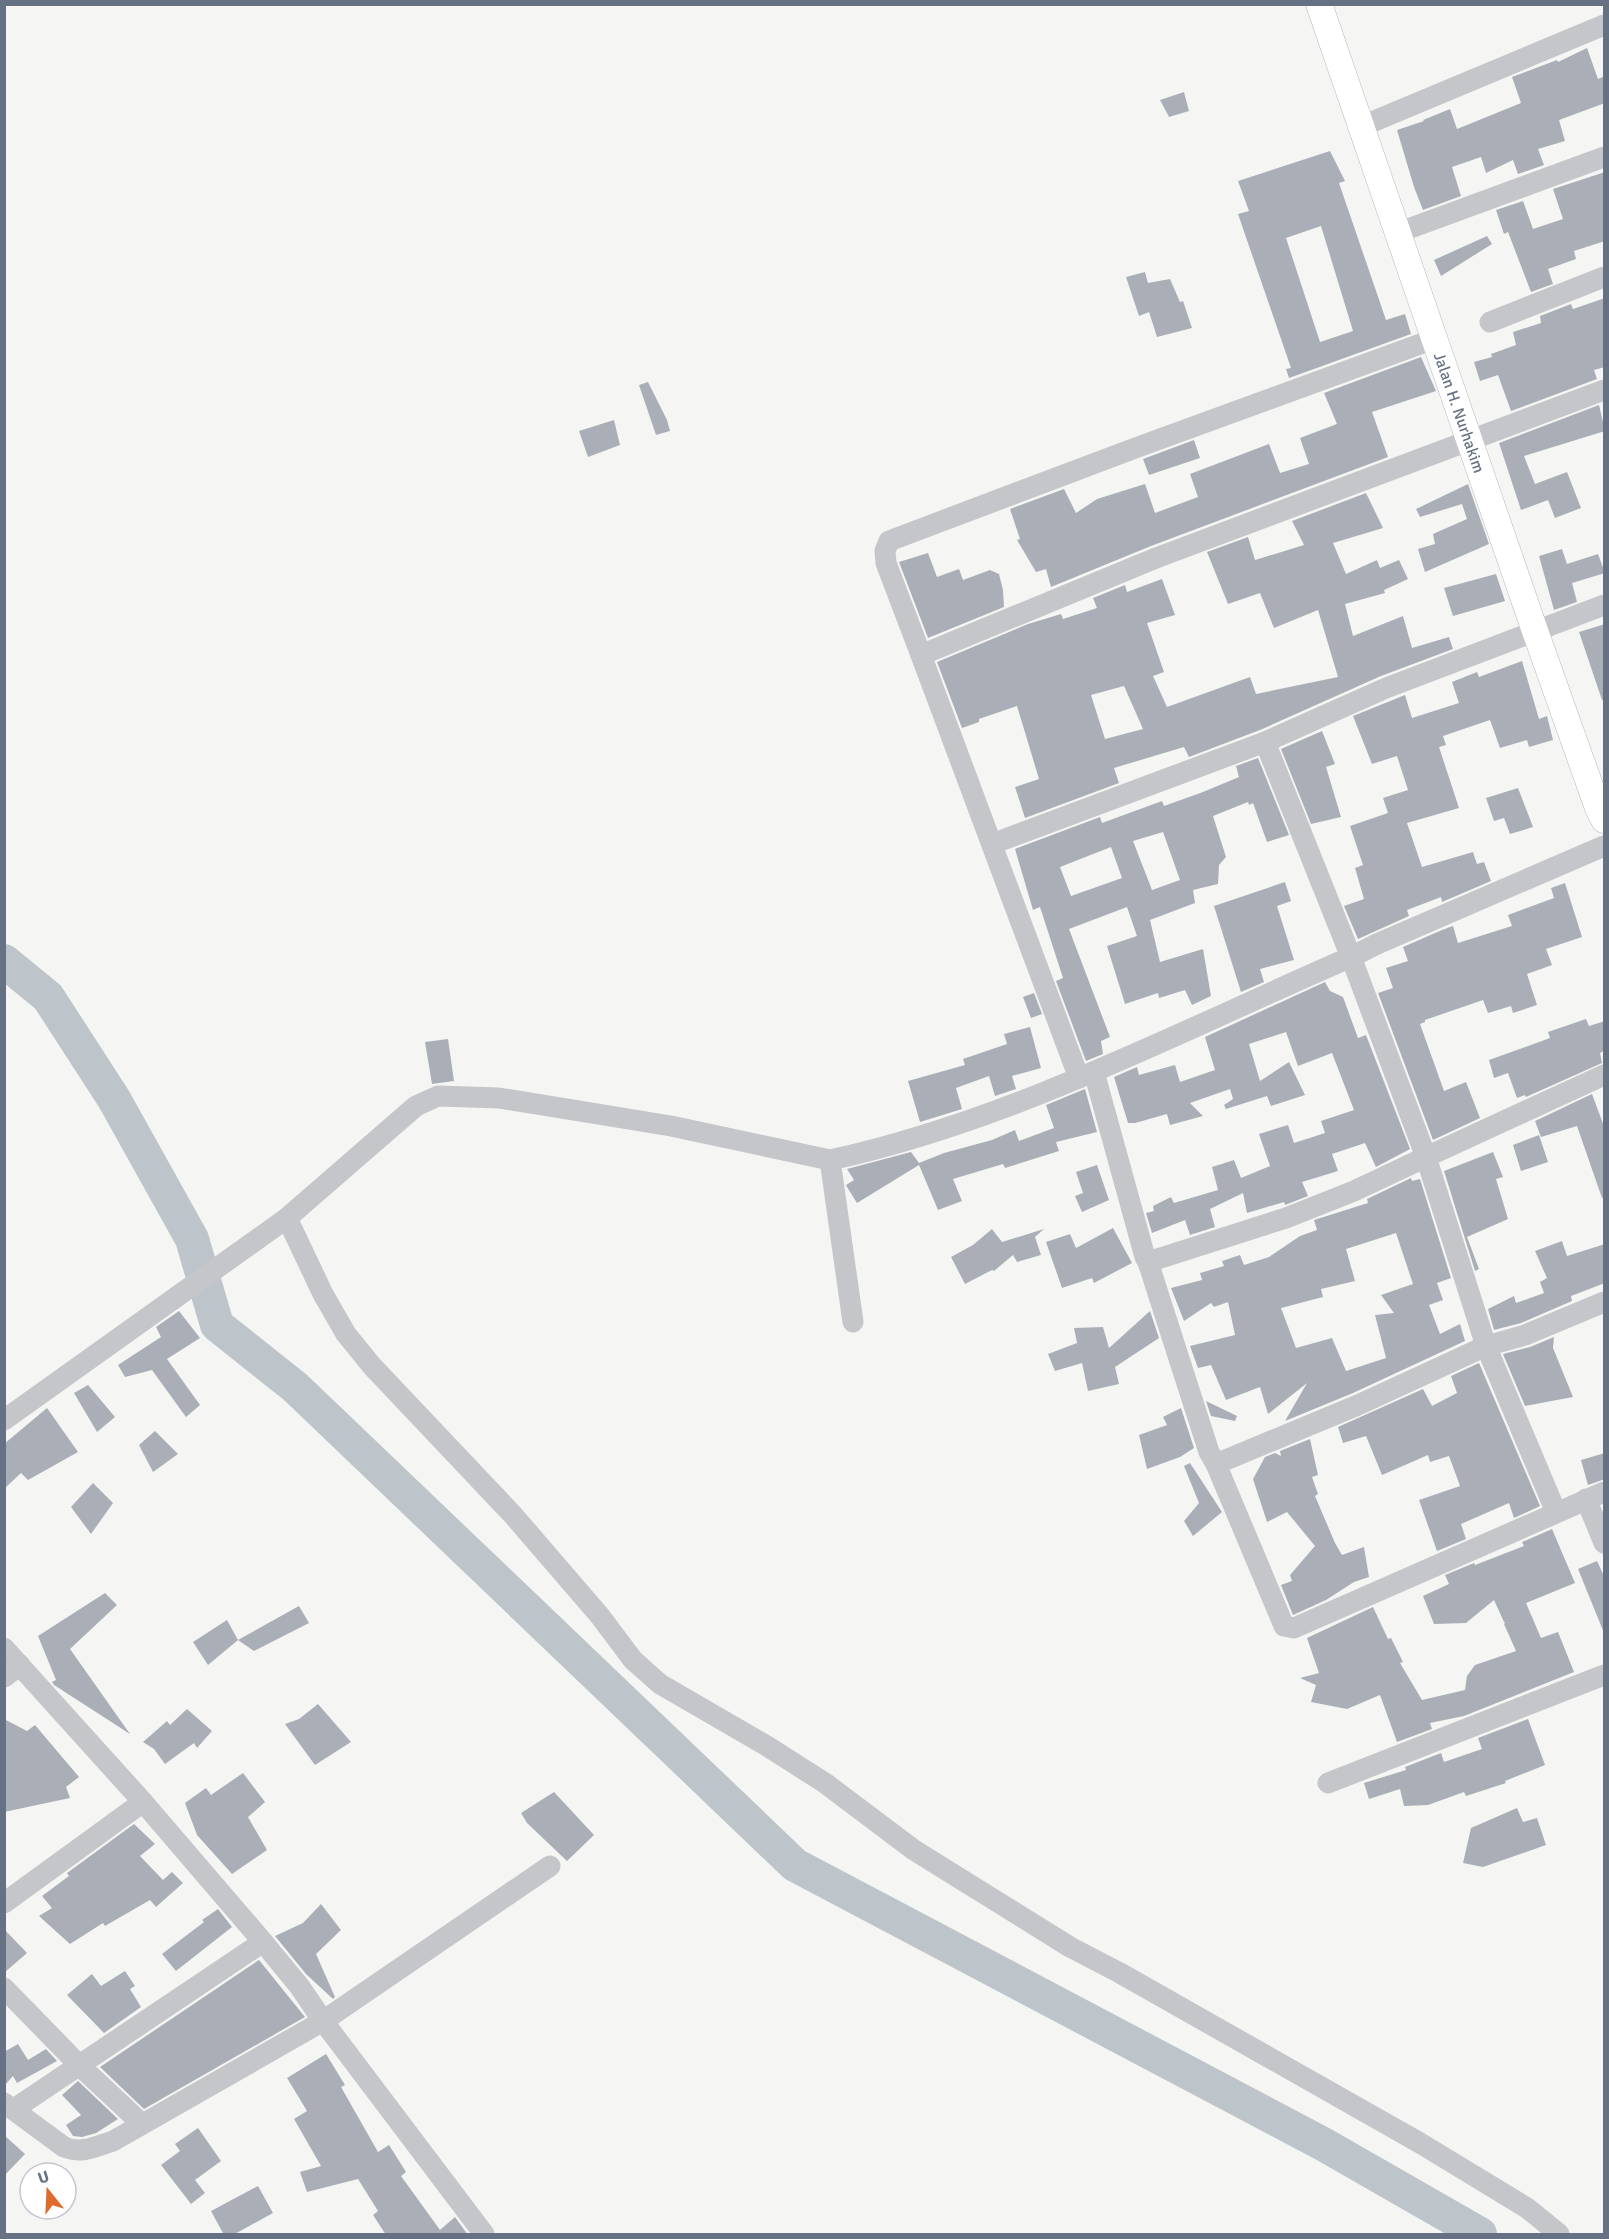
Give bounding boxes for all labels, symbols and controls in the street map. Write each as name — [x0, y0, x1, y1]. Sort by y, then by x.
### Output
street label: Jalan H. Nurhakim — [1429, 350, 1489, 476]
north arrow — [18, 2161, 78, 2221]
text: U — [35, 2167, 52, 2189]

